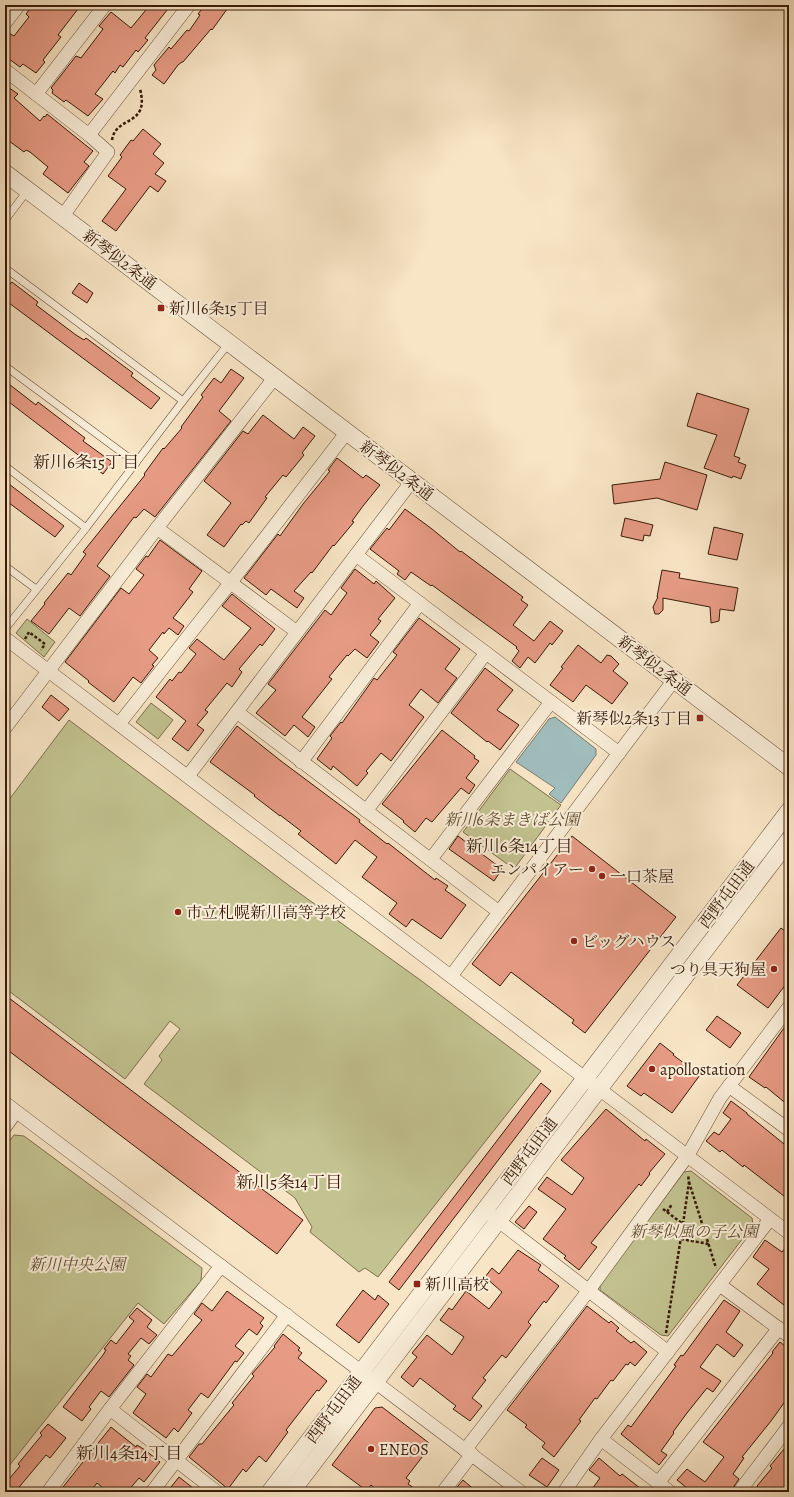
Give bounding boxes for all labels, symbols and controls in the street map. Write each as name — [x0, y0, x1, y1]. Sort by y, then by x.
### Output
street label: 新琴似2条通 — [78, 225, 161, 295]
place label: 新川6条15丁目 — [169, 298, 269, 320]
marker: 新川6条15丁目 — [156, 303, 166, 313]
street label: 新琴似2条通 — [355, 436, 438, 506]
district label: 新川6条15丁目 — [33, 451, 139, 474]
street label: 新琴似2条通 — [613, 631, 696, 701]
place label: 新琴似2条13丁目 — [576, 708, 692, 730]
marker: 新琴似2条13丁目 — [695, 713, 705, 723]
park label: 新川6条まきば公園 — [445, 809, 582, 831]
district label: 新川6条14丁目 — [466, 835, 572, 858]
street label: 西野屯田通 — [694, 856, 760, 933]
place label: エンパイアー — [490, 859, 584, 881]
marker: エンパイアー — [587, 864, 597, 874]
place label: 一口茶屋 — [610, 866, 674, 888]
marker: 一口茶屋 — [597, 871, 607, 881]
place label: 市立札幌新川高等学校 — [186, 902, 346, 924]
marker: 市立札幌新川高等学校 — [173, 907, 183, 917]
place label: ビッグハウス — [582, 931, 676, 953]
marker: ビッグハウス — [569, 936, 579, 946]
place label: つり具天狗屋 — [670, 959, 766, 981]
marker: つり具天狗屋 — [769, 964, 779, 974]
place label: apollostation — [660, 1059, 746, 1081]
marker: apollostation — [647, 1064, 657, 1074]
street label: 西野屯田通 — [497, 1113, 563, 1190]
district label: 新川5条14丁目 — [236, 1171, 342, 1194]
park label: 新琴似風の子公園 — [630, 1221, 761, 1243]
park label: 新川中央公園 — [29, 1254, 128, 1276]
place label: 新川高校 — [425, 1274, 489, 1296]
marker: 新川高校 — [412, 1279, 422, 1289]
street label: 西野屯田通 — [301, 1371, 367, 1448]
place label: ENEOS — [379, 1439, 429, 1461]
district label: 新川4条14丁目 — [76, 1442, 182, 1465]
marker: ENEOS — [366, 1444, 376, 1454]

